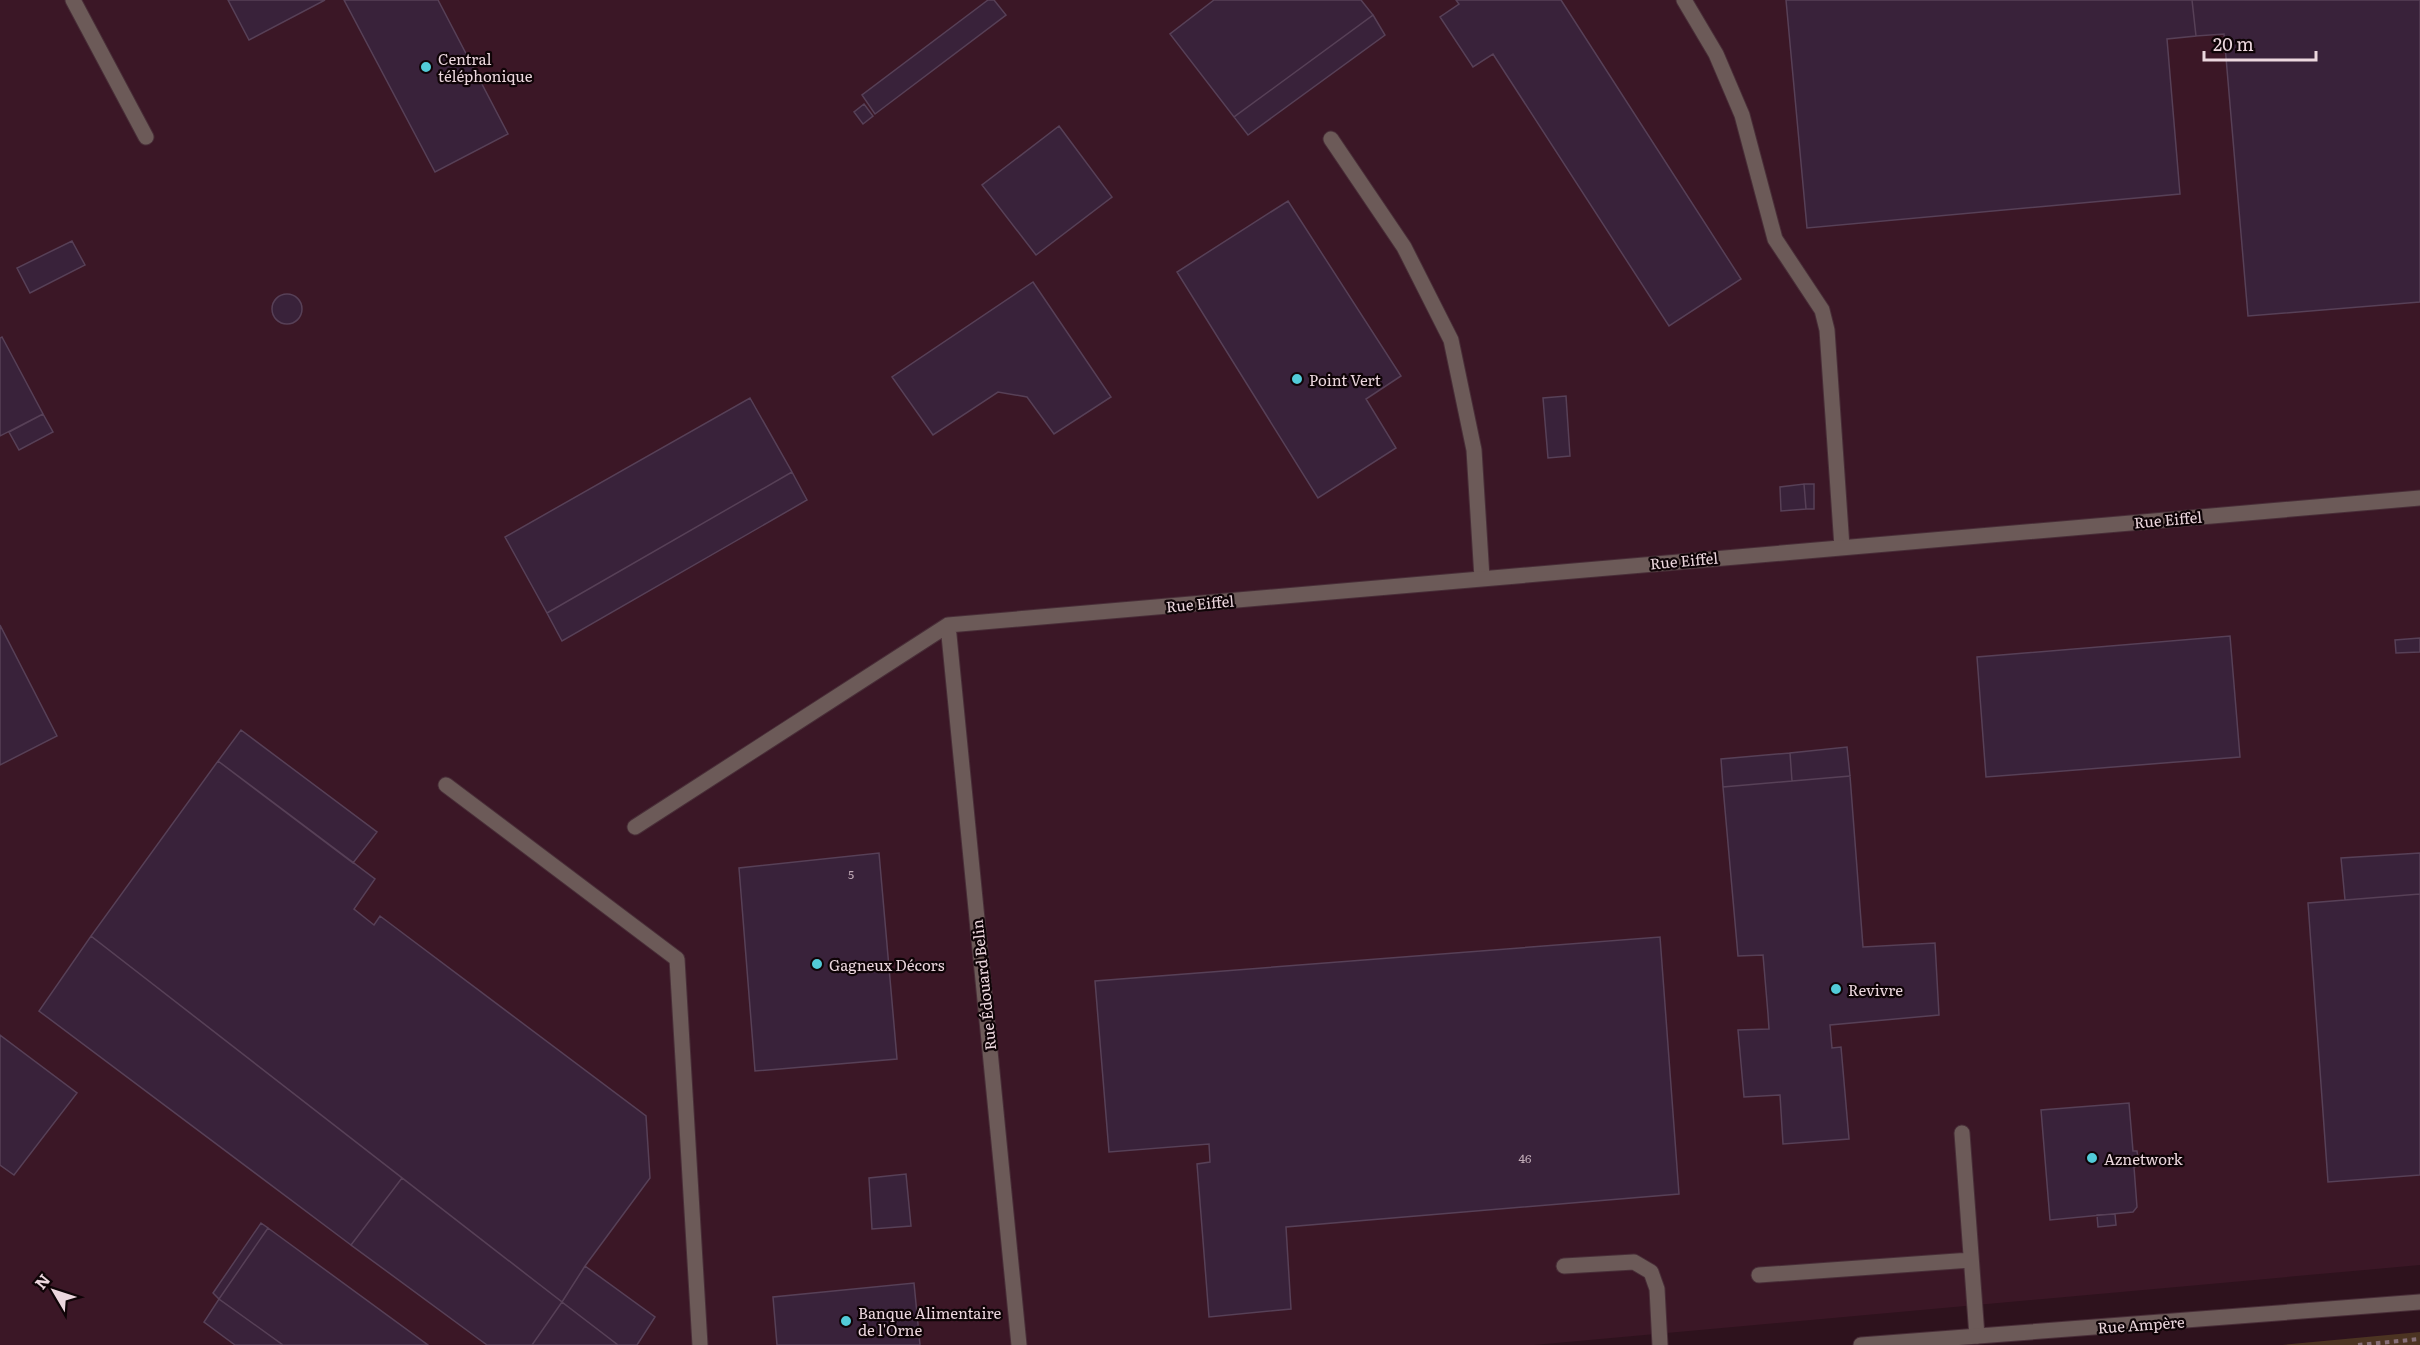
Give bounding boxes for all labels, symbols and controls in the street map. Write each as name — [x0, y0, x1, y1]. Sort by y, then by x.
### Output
scale bar — [2204, 24, 2316, 62]
text: 20 m — [2213, 30, 2254, 57]
place label: Central téléphonique — [438, 47, 533, 87]
marker: Central téléphonique — [419, 60, 433, 74]
place label: Point Vert — [1309, 368, 1381, 391]
marker: Point Vert — [1290, 372, 1304, 386]
street label: Rue Eiffel — [2133, 505, 2203, 533]
street label: Rue Eiffel — [1649, 546, 1719, 574]
street label: Rue Eiffel — [1165, 589, 1235, 617]
house number: 5 — [848, 865, 854, 883]
street label: Rue Édouard Belin — [965, 918, 1001, 1052]
place label: Gagneux Décors — [829, 953, 945, 976]
marker: Gagneux Décors — [810, 957, 824, 971]
place label: Revivre — [1848, 978, 1903, 1001]
marker: Revivre — [1829, 982, 1843, 996]
place label: Aznetwork — [2104, 1147, 2184, 1170]
house number: 46 — [1518, 1149, 1532, 1167]
marker: Aznetwork — [2085, 1151, 2099, 1165]
north arrow — [24, 1261, 84, 1321]
text: N — [28, 1268, 55, 1294]
place label: Banque Alimentaire de l'Orne — [858, 1301, 1001, 1341]
street label: Rue Ampère — [2097, 1309, 2186, 1339]
marker: Banque Alimentaire de l'Orne — [839, 1314, 853, 1328]

